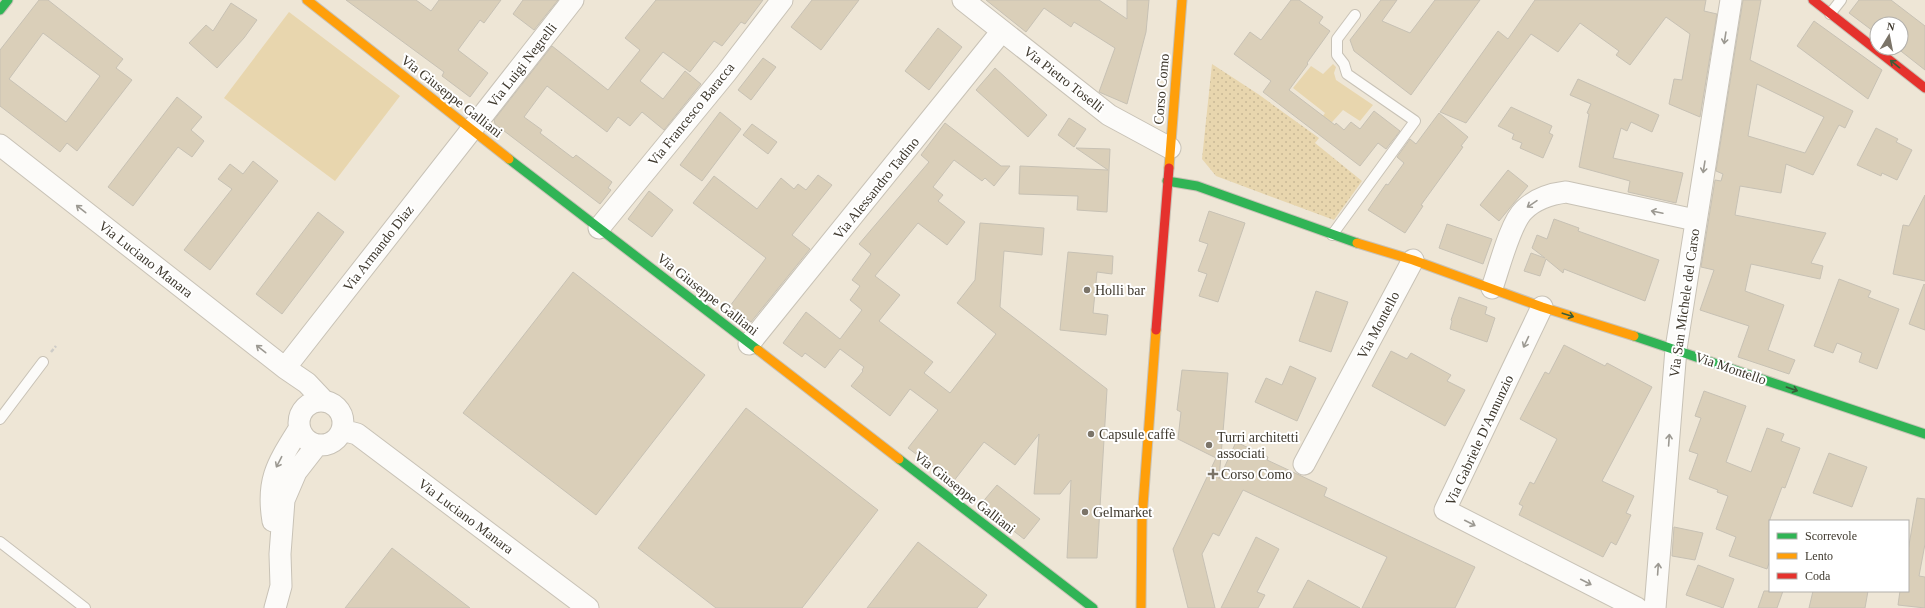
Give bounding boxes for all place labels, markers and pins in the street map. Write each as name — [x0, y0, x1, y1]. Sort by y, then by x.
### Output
place label: Holli bar — [1095, 283, 1145, 298]
marker: Holli bar — [1082, 285, 1092, 295]
place label: Capsule caffè — [1099, 427, 1175, 442]
marker: Capsule caffè — [1086, 429, 1096, 439]
place label: Turri architetti associati — [1217, 430, 1299, 461]
marker: Turri architetti associati — [1204, 440, 1214, 450]
place label: Corso Como — [1221, 467, 1292, 482]
marker: Corso Como — [1208, 469, 1218, 479]
place label: Gelmarket — [1093, 505, 1152, 520]
marker: Gelmarket — [1080, 507, 1090, 517]

